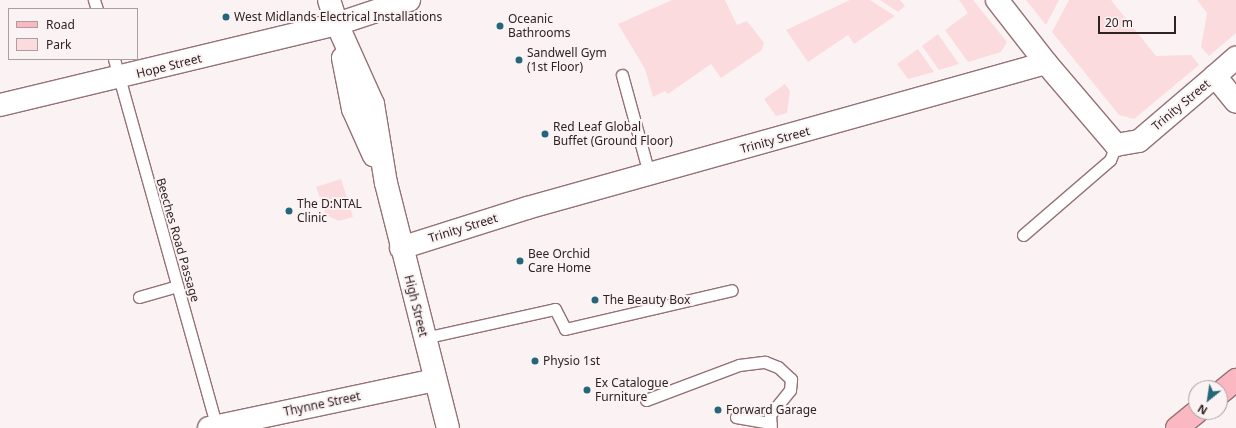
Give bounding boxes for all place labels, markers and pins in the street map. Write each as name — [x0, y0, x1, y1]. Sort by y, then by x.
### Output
place label: West Midlands Electrical Installations — [234, 10, 442, 24]
marker: West Midlands Electrical Installations — [221, 12, 231, 22]
place label: Oceanic Bathrooms — [508, 12, 570, 40]
marker: Oceanic Bathrooms — [495, 21, 505, 31]
place label: Sandwell Gym (1st Floor) — [527, 46, 607, 74]
marker: Sandwell Gym (1st Floor) — [514, 55, 524, 65]
place label: Red Leaf Global Buffet (Ground Floor) — [553, 120, 673, 148]
marker: Red Leaf Global Buffet (Ground Floor) — [540, 129, 550, 139]
place label: The D:NTAL Clinic — [297, 197, 362, 225]
marker: The D:NTAL Clinic — [284, 206, 294, 216]
place label: Bee Orchid Care Home — [528, 247, 591, 275]
marker: Bee Orchid Care Home — [515, 256, 525, 266]
place label: The Beauty Box — [603, 293, 690, 307]
marker: The Beauty Box — [590, 295, 600, 305]
place label: Physio 1st — [543, 354, 600, 368]
marker: Physio 1st — [530, 356, 540, 366]
place label: Ex Catalogue Furniture — [595, 376, 668, 404]
marker: Ex Catalogue Furniture — [582, 385, 592, 395]
place label: Forward Garage — [726, 403, 817, 417]
marker: Forward Garage — [713, 405, 723, 415]

